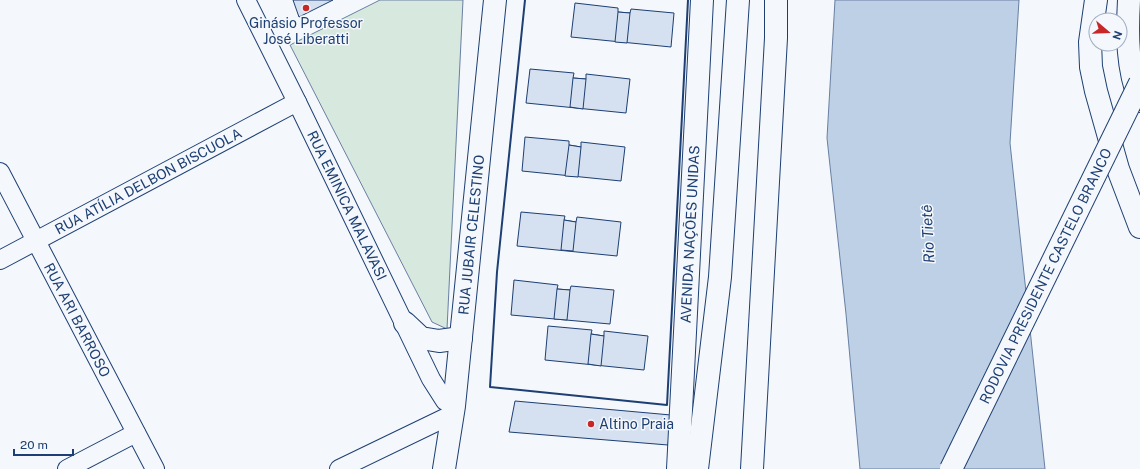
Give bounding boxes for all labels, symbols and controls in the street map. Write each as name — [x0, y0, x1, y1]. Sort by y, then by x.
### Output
marker: Ginásio Professor José Liberatti — [301, 3, 311, 13]
north arrow — [1088, 12, 1128, 52]
place label: Ginásio Professor José Liberatti — [249, 15, 363, 47]
text: N — [1110, 29, 1125, 41]
street label: RUA ATÍLIA DELBON BISCUOLA — [52, 125, 244, 237]
street label: RUA EMINICA MALAVASI — [304, 128, 390, 283]
street label: AVENIDA NAÇÕES UNIDAS — [677, 145, 703, 324]
street label: RODOVIA PRESIDENTE CASTELO BRANCO — [976, 146, 1115, 406]
street label: RUA JUBAIR CELESTINO — [455, 154, 487, 315]
water label: Rio Tietê — [917, 204, 938, 264]
street label: RUA ARI BARROSO — [41, 260, 114, 380]
place label: Altino Praia — [599, 416, 674, 432]
marker: Altino Praia — [586, 419, 596, 429]
scale bar — [14, 431, 73, 457]
text: 20 m — [20, 438, 48, 452]

